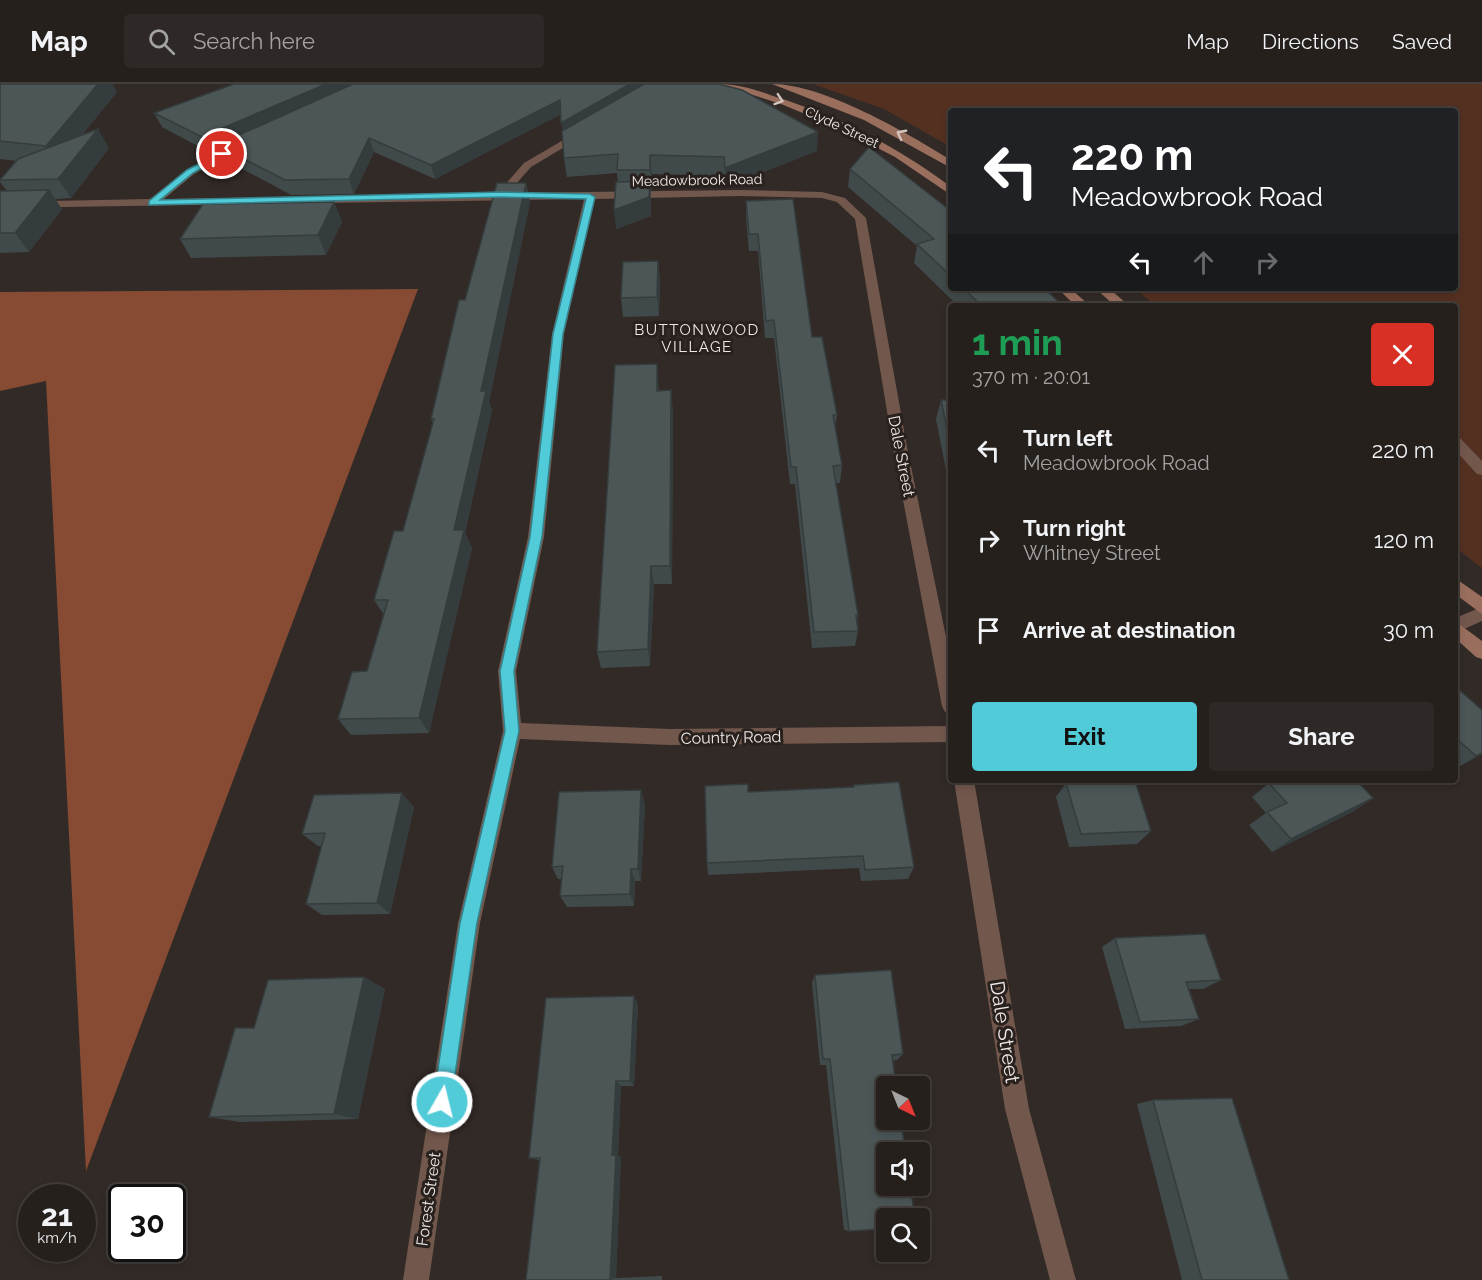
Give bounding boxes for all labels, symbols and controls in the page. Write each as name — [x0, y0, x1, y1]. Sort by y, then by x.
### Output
search box — [124, 14, 544, 68]
text: Map — [30, 25, 88, 58]
icon: search — [145, 25, 178, 58]
text: Search here — [193, 28, 315, 54]
text: Map — [1186, 29, 1229, 54]
text: Directions — [1262, 29, 1359, 54]
text: Saved — [1392, 29, 1452, 54]
one-way arrow — [773, 93, 784, 106]
street label: Clyde Street — [802, 103, 882, 151]
pin — [196, 128, 247, 179]
one-way arrow — [897, 130, 908, 141]
text: 220 m — [1071, 131, 1193, 180]
icon: left — [972, 132, 1050, 210]
icon: arrive — [205, 137, 238, 170]
street label: Meadowbrook Road — [632, 171, 762, 189]
text: Meadowbrook Road — [1071, 181, 1323, 212]
icon: left — [1124, 246, 1157, 279]
icon: ahead — [1187, 246, 1220, 279]
icon: right — [1250, 246, 1283, 279]
district label: BUTTONWOOD VILLAGE — [634, 321, 760, 356]
text: 1 min — [972, 321, 1063, 363]
button: close — [1371, 323, 1434, 386]
text: 370 m · 20:01 — [972, 365, 1090, 389]
street label: Dale Street — [884, 414, 919, 499]
text: Turn left — [1023, 425, 1113, 451]
icon: left — [972, 434, 1005, 467]
text: 220 m — [1372, 437, 1434, 463]
text: Meadowbrook Road — [1023, 451, 1210, 475]
text: Turn right — [1023, 515, 1126, 541]
icon: right — [972, 524, 1005, 557]
text: 120 m — [1374, 527, 1434, 553]
text: Whitney Street — [1023, 541, 1161, 565]
icon: arrive — [972, 614, 1005, 647]
text: Arrive at destination — [1023, 617, 1236, 643]
text: 30 m — [1383, 617, 1434, 643]
button: Exit — [972, 702, 1197, 771]
button: Share — [1209, 702, 1434, 771]
street label: Country Road — [680, 727, 782, 748]
street label: Dale Street — [985, 979, 1025, 1085]
position arrow — [410, 1070, 474, 1134]
north arrow — [876, 1076, 930, 1130]
map controls — [876, 1076, 930, 1262]
button: sound — [876, 1142, 930, 1196]
street label: Forest Street — [412, 1150, 445, 1247]
speed limit sign: 30 — [108, 1184, 186, 1262]
text: 21 — [41, 1198, 73, 1233]
button: search — [876, 1208, 930, 1262]
text: km/h — [37, 1229, 77, 1247]

